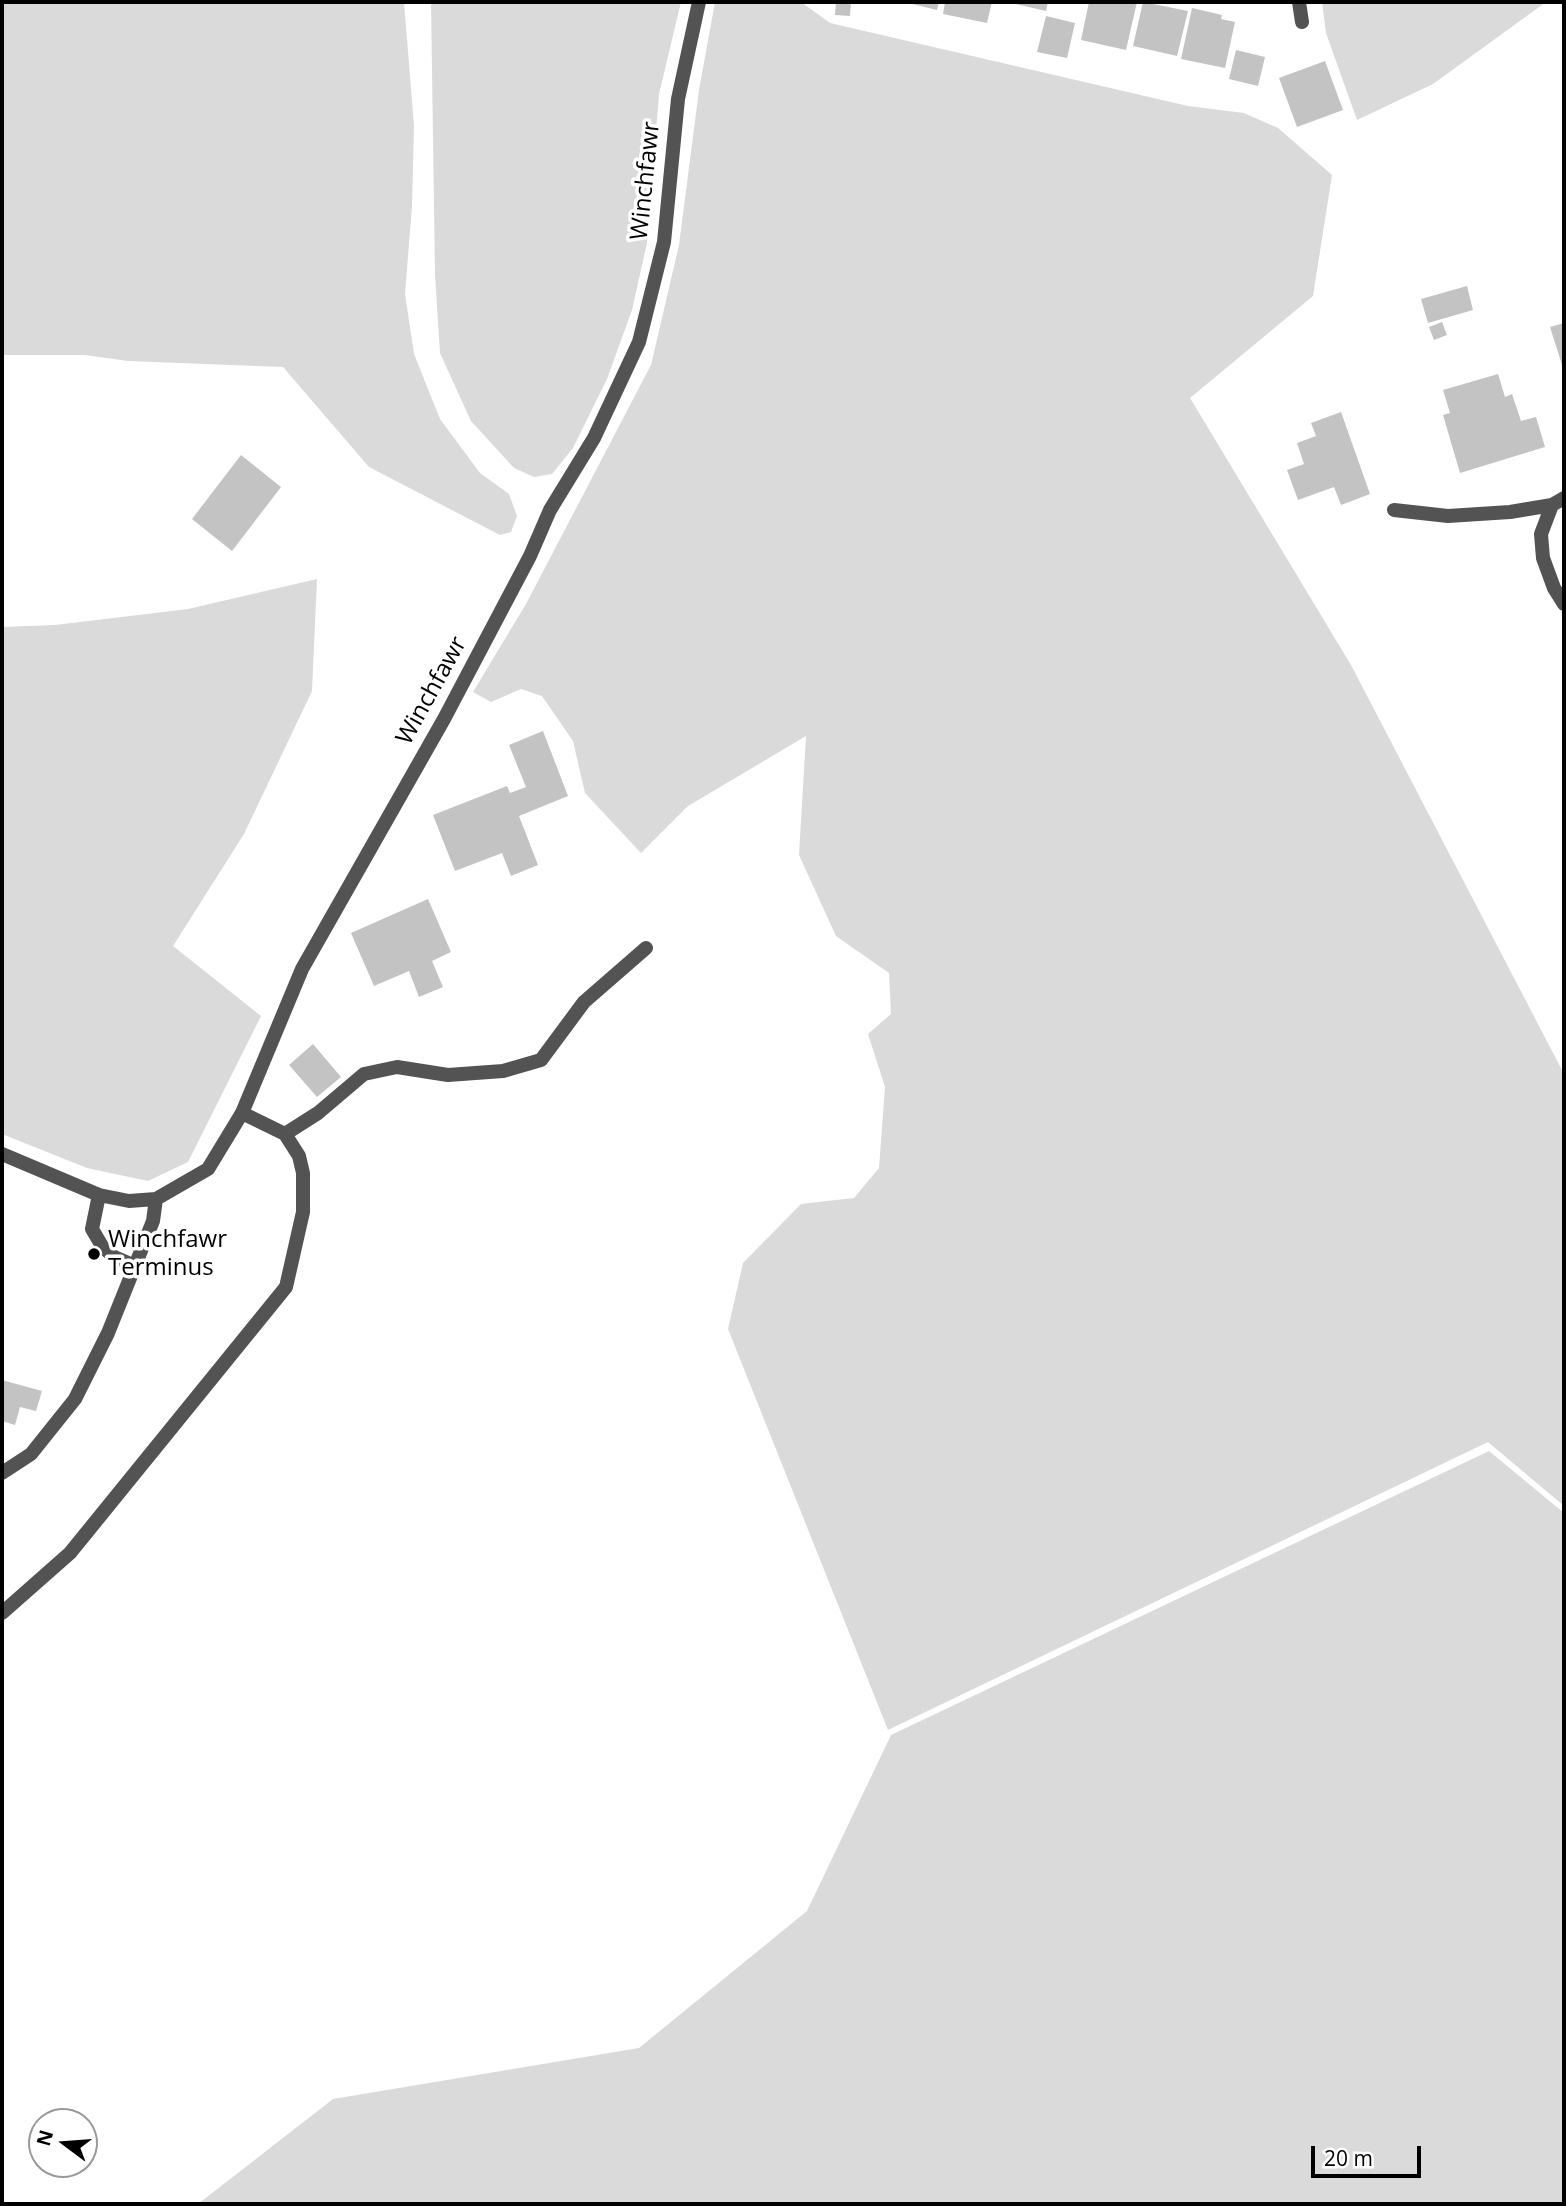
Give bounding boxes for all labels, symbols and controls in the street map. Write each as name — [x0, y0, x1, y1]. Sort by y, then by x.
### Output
street label: Winchfawr — [625, 120, 667, 242]
street label: Winchfawr — [391, 632, 473, 750]
place label: Winchfawr Terminus — [108, 1226, 227, 1282]
marker: Winchfawr Terminus — [86, 1246, 102, 1262]
north arrow — [28, 2108, 98, 2178]
text: N — [30, 2127, 59, 2149]
scale bar — [1314, 2132, 1424, 2176]
text: 20 m — [1324, 2144, 1373, 2172]

